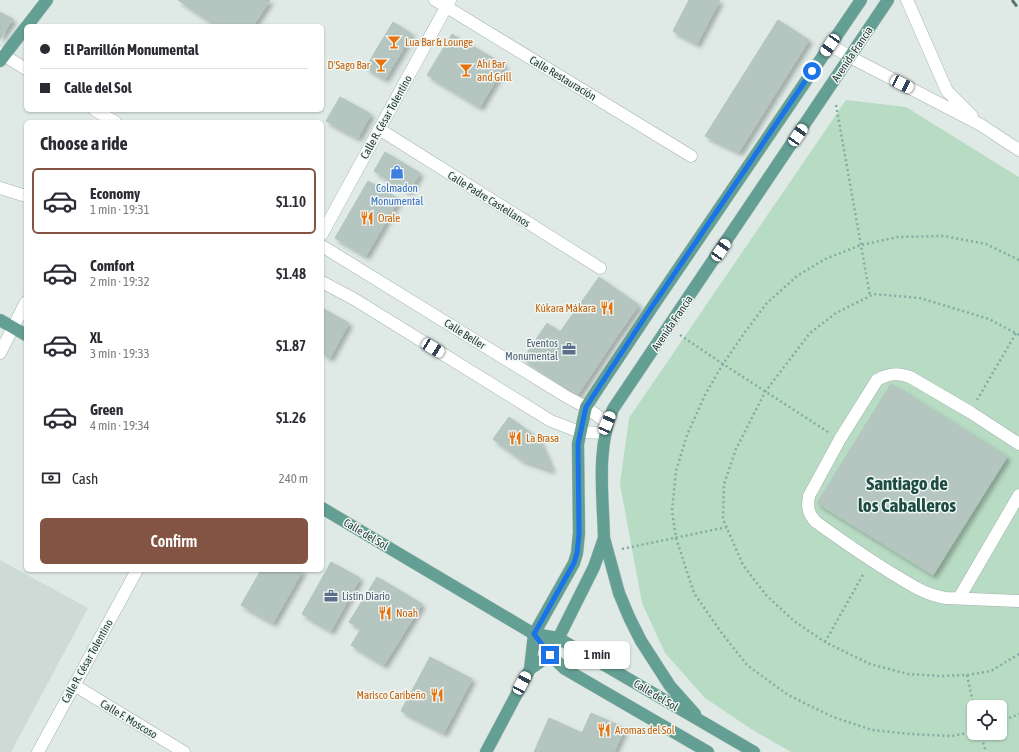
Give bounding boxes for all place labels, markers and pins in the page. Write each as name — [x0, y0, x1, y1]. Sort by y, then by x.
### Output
bar icon: Lua Bar & Lounge — [386, 34, 402, 50]
place label: Lua Bar & Lounge — [405, 36, 473, 48]
bar icon: D'Sago Bar — [373, 57, 389, 73]
place label: Ahí Bar and Grill — [477, 58, 512, 83]
place label: D'Sago Bar — [328, 59, 371, 71]
bar icon: Ahí Bar and Grill — [458, 62, 474, 78]
shop icon: Colmadon Monumental — [389, 164, 405, 180]
place label: Colmadon Monumental — [371, 182, 423, 207]
restaurant icon: Orale — [359, 210, 375, 226]
place label: Orale — [378, 212, 400, 224]
restaurant icon: Kúkara Mákara — [599, 300, 615, 316]
place label: Kúkara Mákara — [535, 302, 596, 314]
place label: Eventos Monumental — [505, 337, 558, 362]
office icon: Eventos Monumental — [561, 341, 577, 357]
restaurant icon: La Brasa — [507, 430, 523, 446]
place label: La Brasa — [526, 432, 559, 444]
office icon: Listin Diario — [323, 588, 339, 604]
place label: Listin Diario — [342, 590, 390, 602]
restaurant icon: Noah — [377, 605, 393, 621]
place label: Noah — [396, 607, 418, 619]
restaurant icon: Marisco Caribeño — [429, 687, 445, 703]
place label: Marisco Caribeño — [357, 689, 426, 701]
restaurant icon: Aromas del Sol — [596, 722, 612, 738]
place label: Aromas del Sol — [615, 724, 675, 736]

